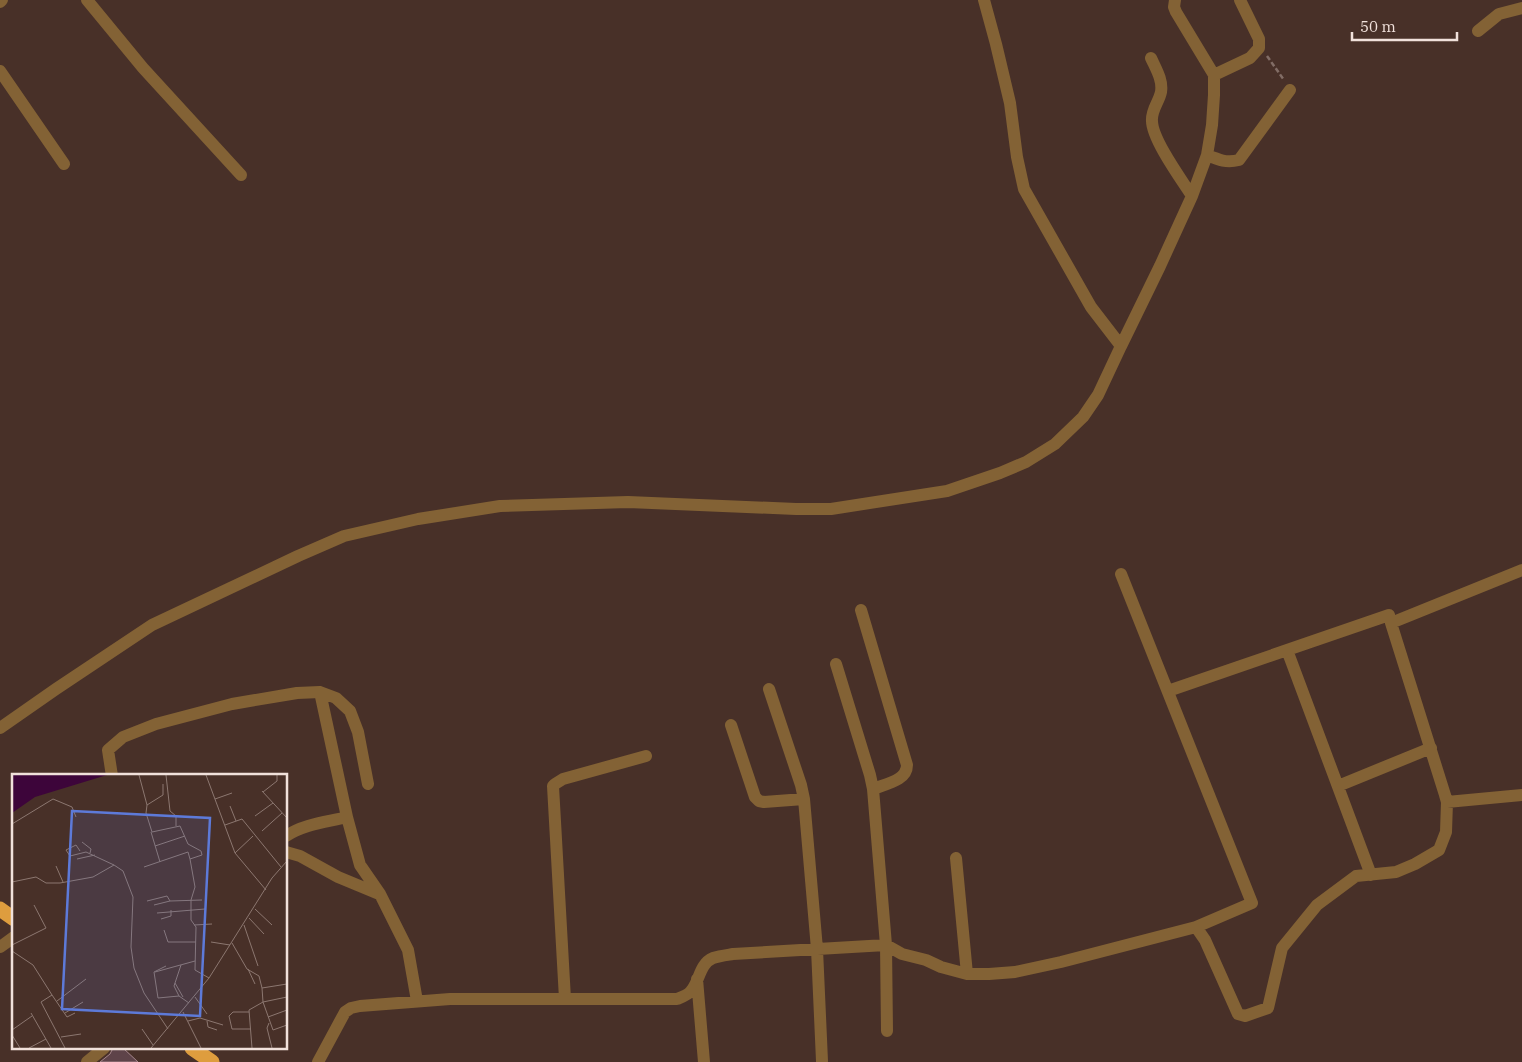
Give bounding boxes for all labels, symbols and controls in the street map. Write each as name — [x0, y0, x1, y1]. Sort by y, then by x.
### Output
scale bar — [1352, 10, 1457, 42]
text: 50 m — [1360, 17, 1396, 36]
inset map — [12, 774, 288, 1050]

